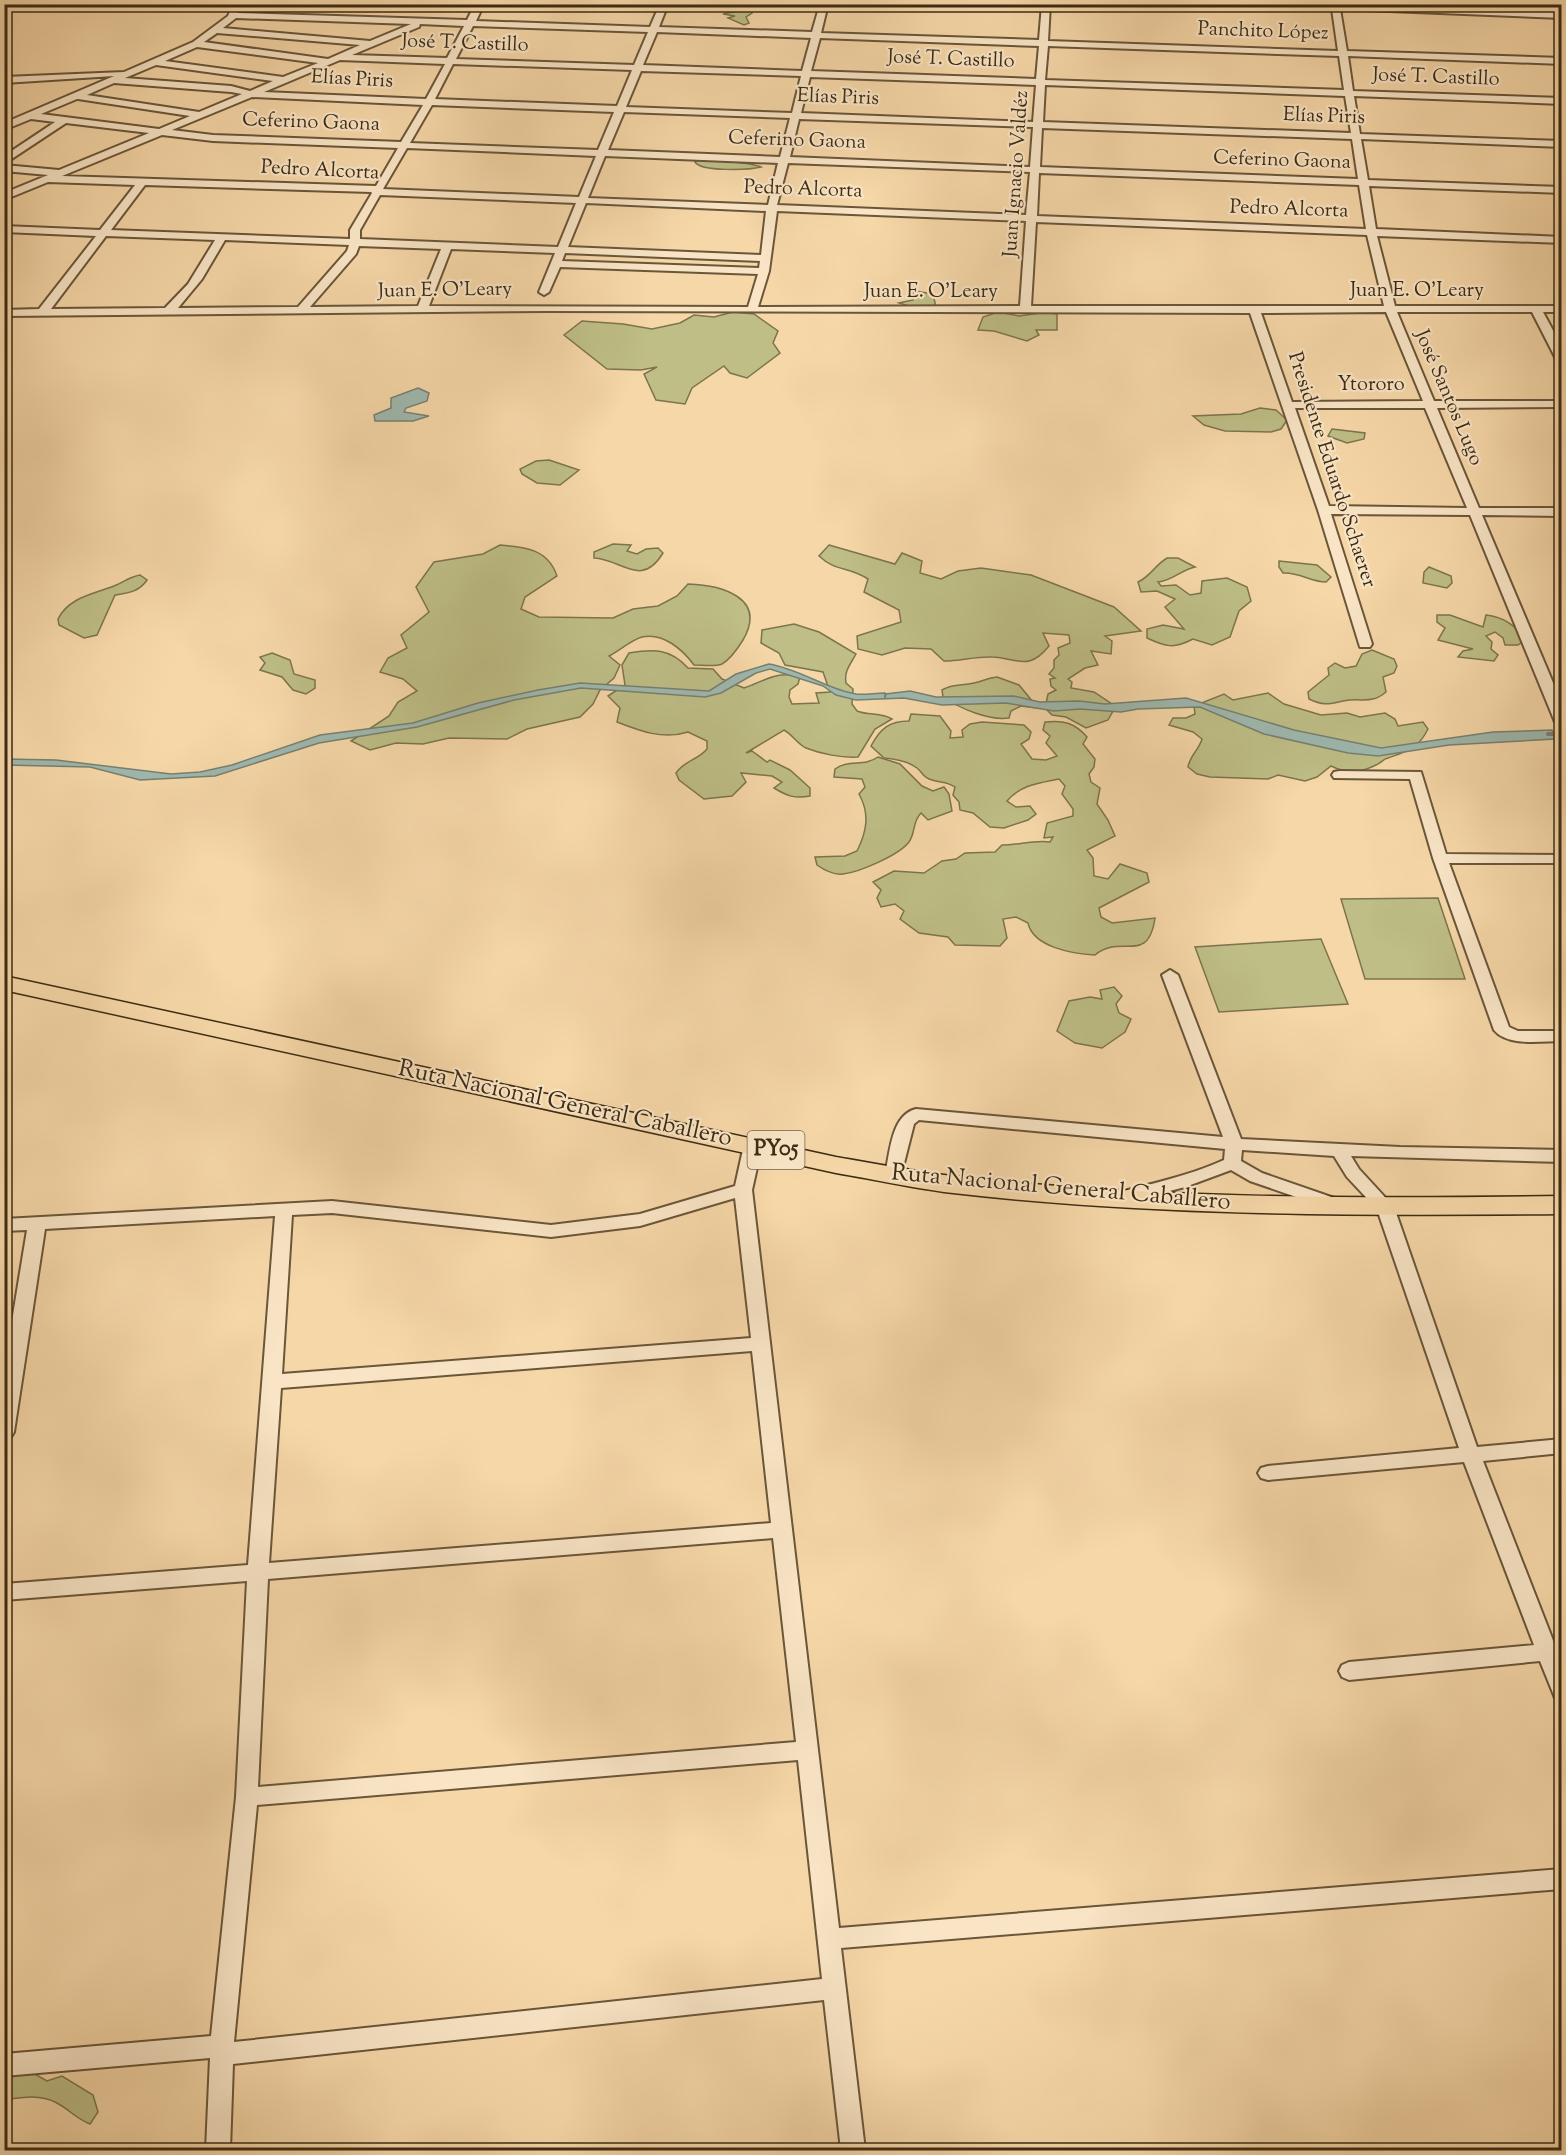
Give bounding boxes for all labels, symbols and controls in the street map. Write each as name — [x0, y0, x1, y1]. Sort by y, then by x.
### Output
street label: Panchito López — [1197, 15, 1329, 49]
street label: José T. Castillo — [400, 27, 529, 61]
street label: José T. Castillo — [886, 43, 1015, 77]
street label: José T. Castillo — [1371, 61, 1500, 95]
street label: Elías Piris — [310, 63, 394, 97]
street label: Elías Piris — [796, 82, 880, 114]
street label: Juan Ignacio Valdéz — [997, 90, 1037, 259]
street label: Elías Piris — [1282, 101, 1366, 133]
street label: Ceferino Gaona — [242, 106, 380, 140]
street label: Ceferino Gaona — [728, 124, 866, 158]
street label: Ceferino Gaona — [1213, 144, 1351, 178]
street label: Pedro Alcorta — [260, 153, 380, 189]
street label: Pedro Alcorta — [743, 173, 863, 207]
street label: Pedro Alcorta — [1229, 193, 1349, 227]
street label: Juan E. O'Leary — [377, 275, 512, 307]
street label: Juan E. O'Leary — [1349, 277, 1484, 306]
street label: Juan E. O'Leary — [863, 278, 998, 307]
street label: José Santos Lugo — [1406, 325, 1490, 470]
street label: Presidente Eduardo Schaerer — [1279, 348, 1383, 592]
street label: Ytororo — [1337, 371, 1405, 400]
street label: Ruta Nacional General Caballero — [395, 1052, 735, 1156]
road number: PY05 — [748, 1131, 804, 1169]
street label: Ruta Nacional General Caballero — [890, 1156, 1232, 1220]

